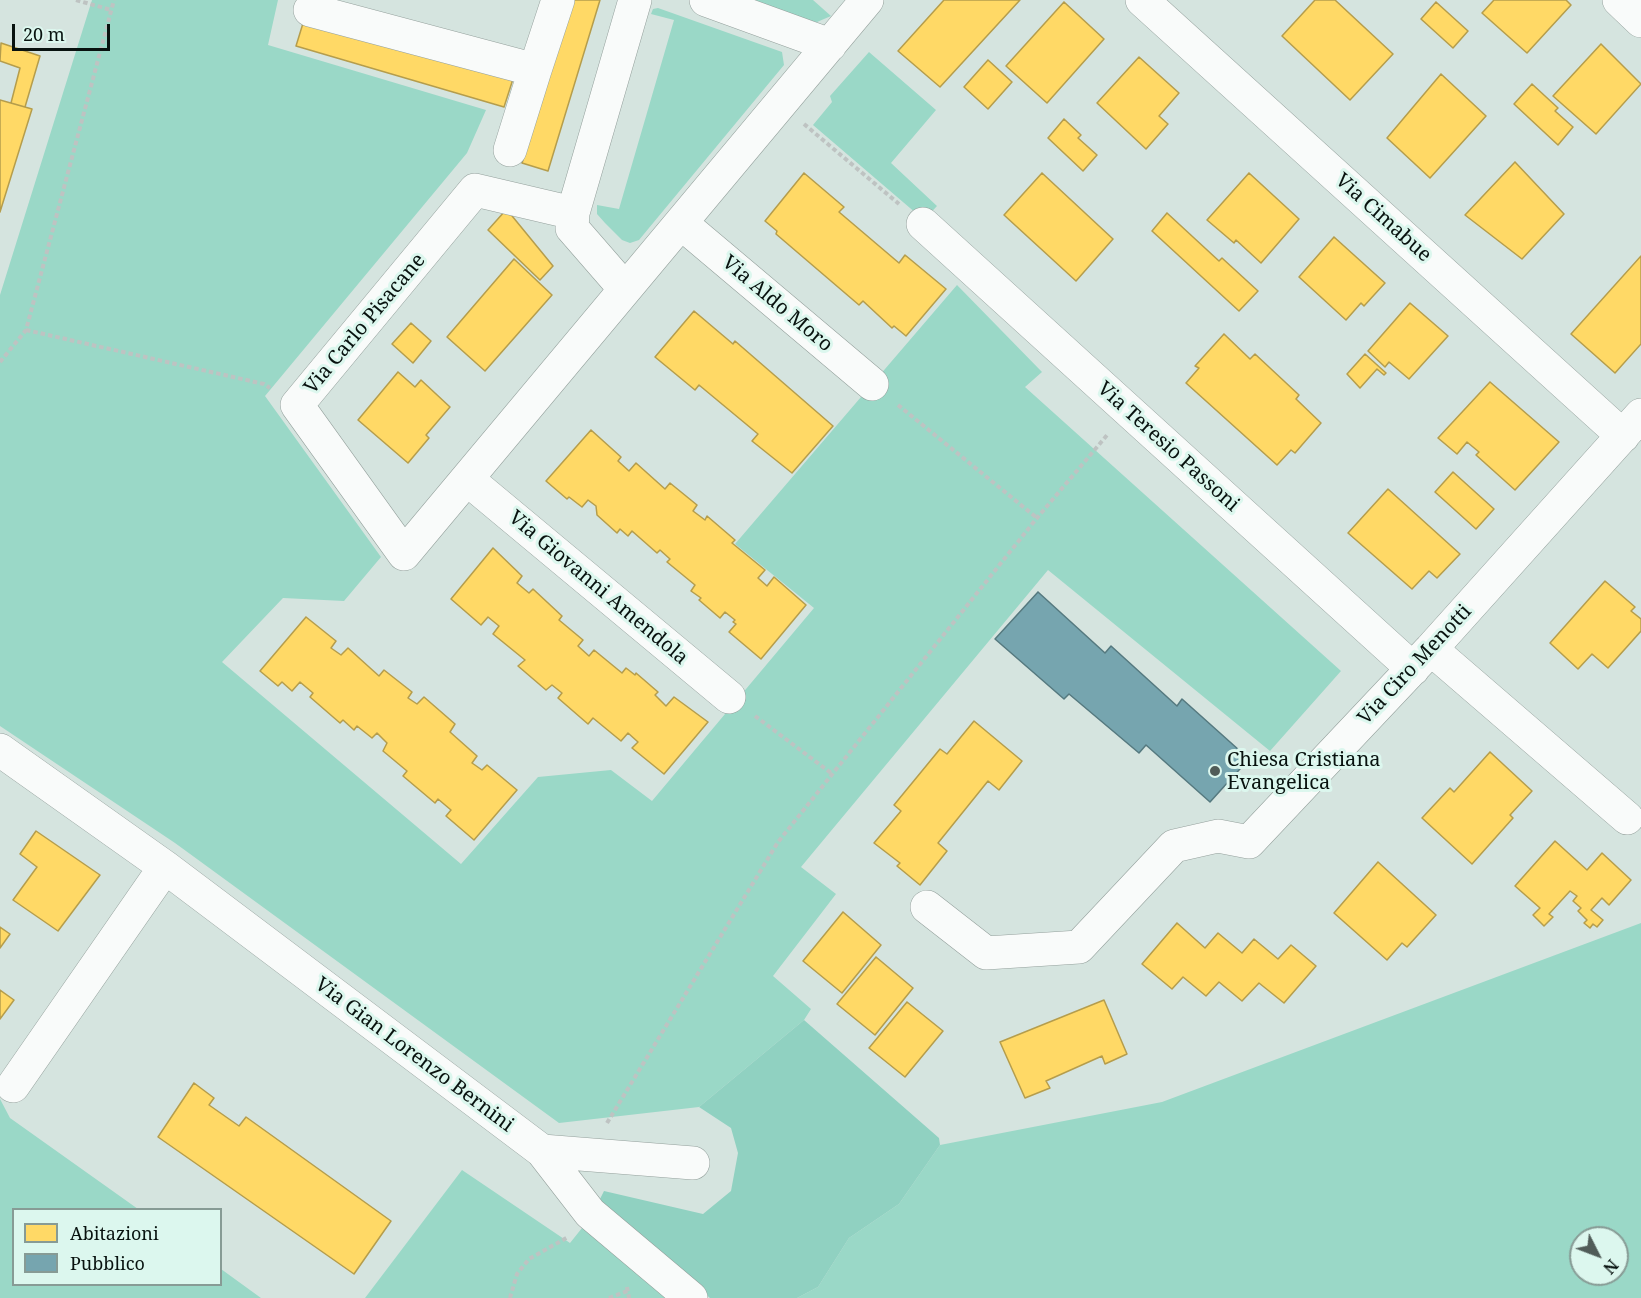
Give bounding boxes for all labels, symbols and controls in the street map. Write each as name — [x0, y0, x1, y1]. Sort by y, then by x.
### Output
scale bar — [15, 12, 112, 50]
text: 20 m — [23, 22, 65, 46]
street label: Via Cimabue — [1330, 169, 1436, 267]
street label: Via Carlo Pisacane — [299, 249, 431, 399]
street label: Via Aldo Moro — [717, 251, 837, 357]
street label: Via Teresio Passoni — [1092, 377, 1244, 517]
street label: Via Giovanni Amendola — [503, 506, 693, 670]
street label: Via Ciro Menotti — [1353, 600, 1477, 730]
place label: Chiesa Cristiana Evangelica — [1227, 748, 1381, 795]
marker: Chiesa Cristiana Evangelica — [1208, 764, 1222, 778]
street label: Via Gian Lorenzo Bernini — [310, 973, 518, 1137]
legend — [12, 1208, 222, 1286]
text: Abitazioni — [70, 1221, 159, 1245]
north arrow — [1569, 1226, 1629, 1286]
text: Pubblico — [70, 1251, 145, 1275]
text: N — [1599, 1255, 1623, 1279]

